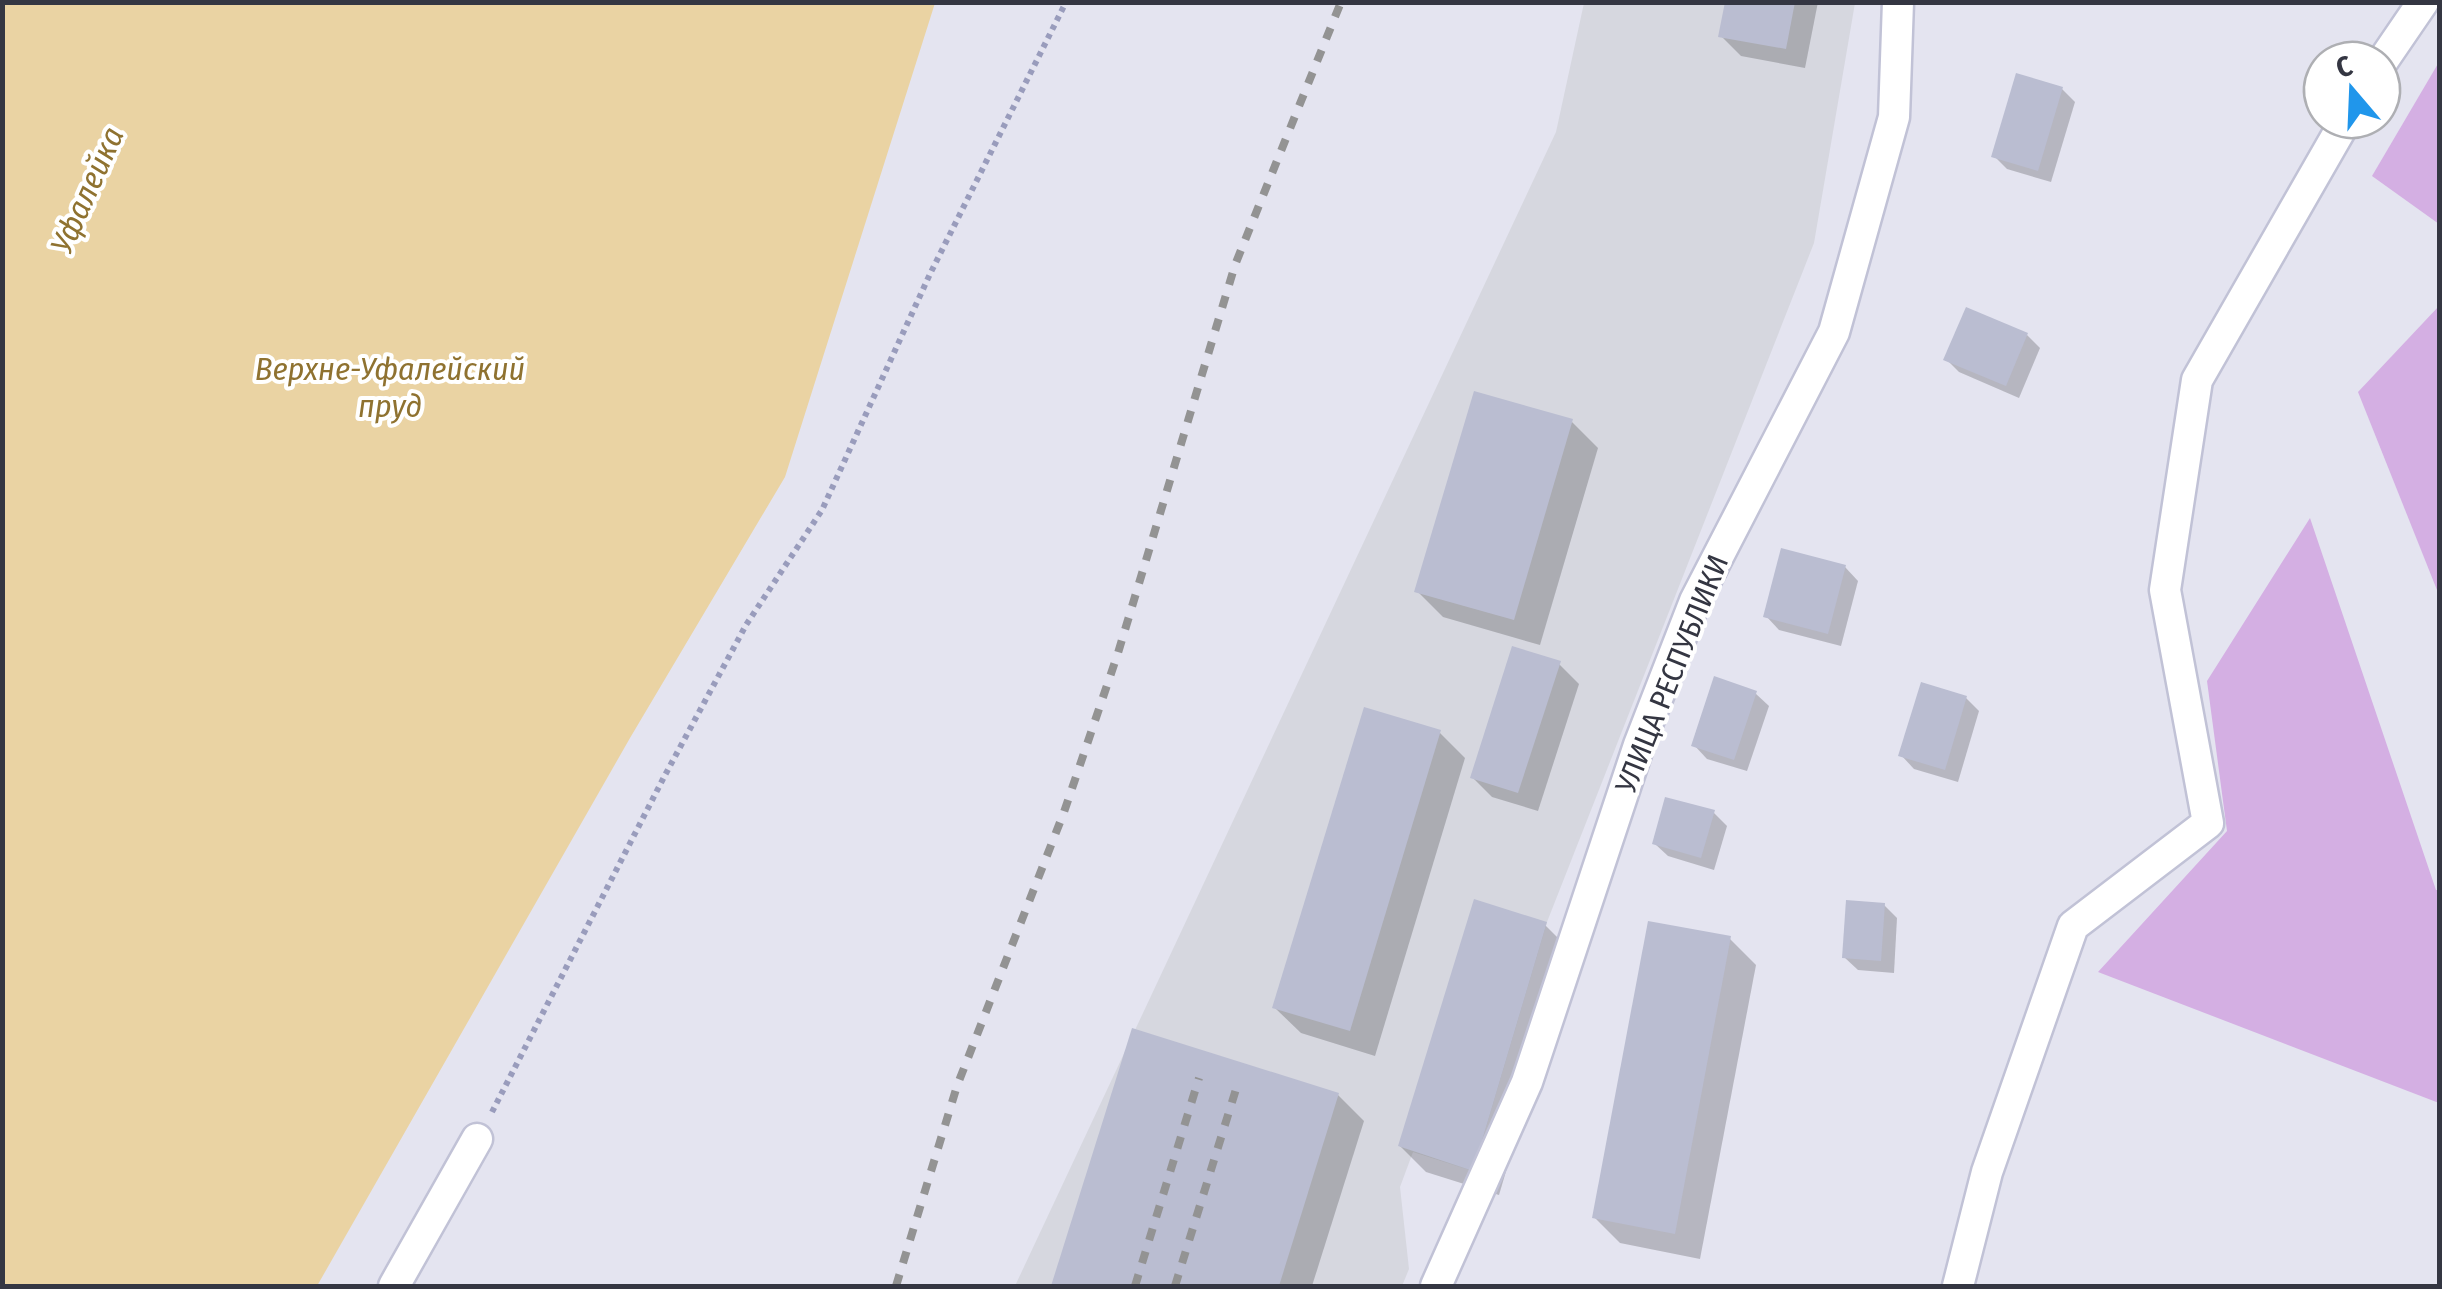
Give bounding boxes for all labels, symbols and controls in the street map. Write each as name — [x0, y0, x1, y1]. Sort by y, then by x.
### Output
north arrow — [2302, 40, 2402, 140]
text: С — [2332, 49, 2357, 85]
water label: Уфалейка — [42, 121, 132, 259]
water label: Верхне-Уфалейский пруд — [255, 350, 525, 425]
street label: УЛИЦА РЕСПУБЛИКИ — [1607, 550, 1736, 799]

